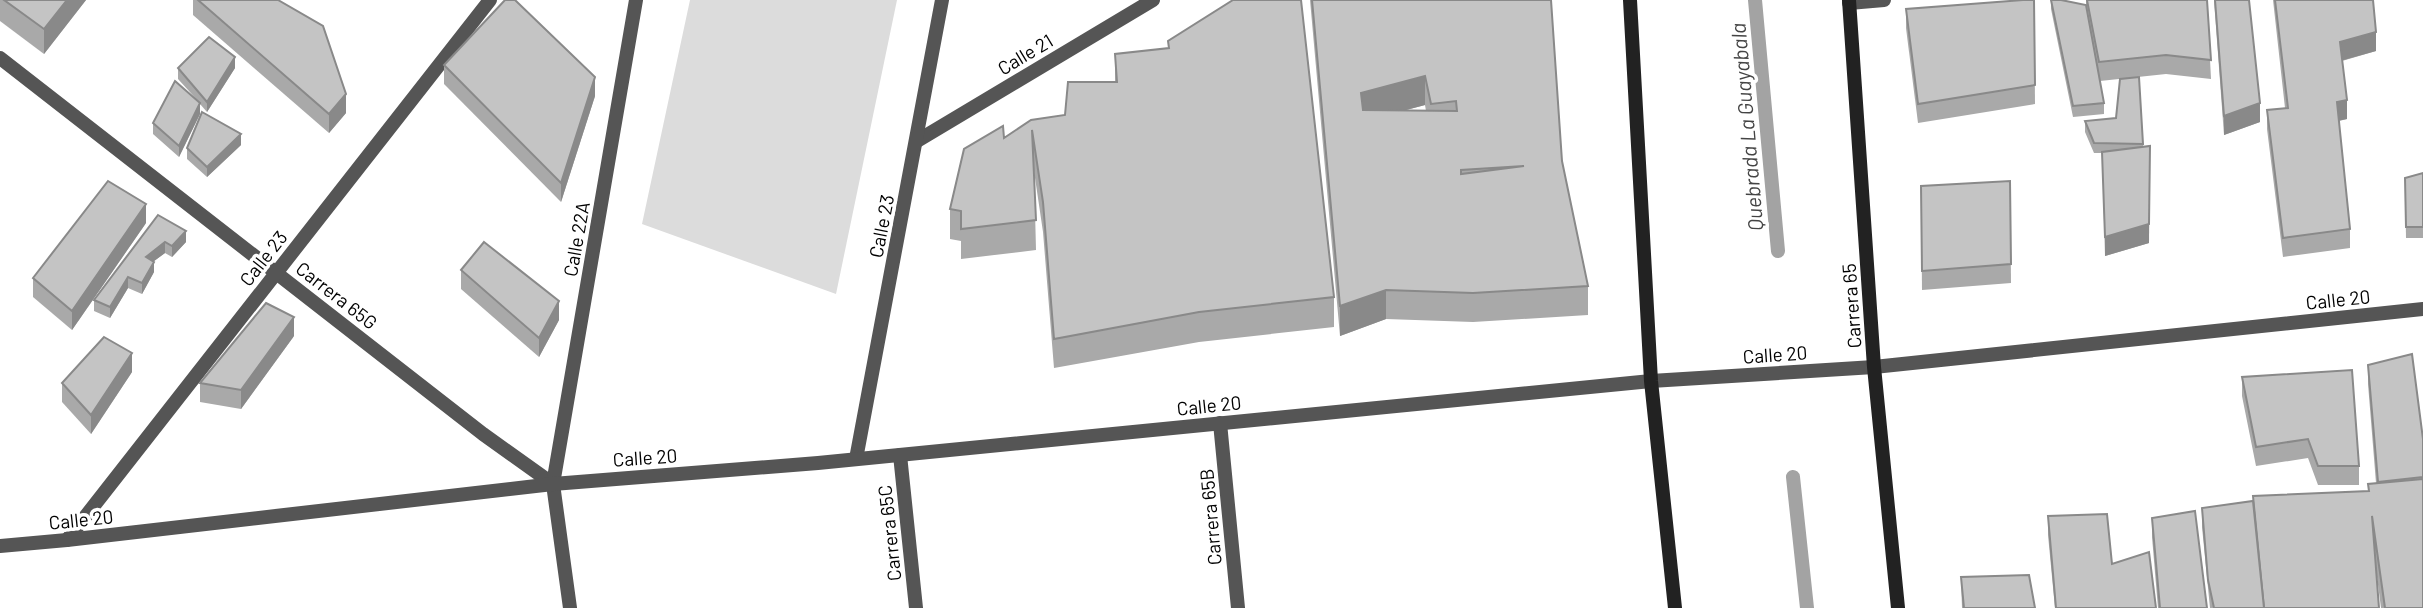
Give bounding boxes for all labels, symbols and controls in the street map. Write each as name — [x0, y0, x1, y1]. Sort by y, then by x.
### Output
water label: Quebrada La Guayabala — [1724, 22, 1768, 232]
street label: Calle 21 — [993, 29, 1057, 79]
street label: Calle 23 — [864, 193, 898, 259]
street label: Calle 22A — [558, 200, 594, 278]
street label: Calle 23 — [234, 226, 292, 290]
street label: Carrera 65G — [292, 256, 382, 334]
street label: Carrera 65 — [1837, 263, 1865, 349]
street label: Calle 20 — [2305, 284, 2371, 314]
street label: Calle 20 — [1742, 340, 1808, 368]
street label: Calle 20 — [1176, 390, 1242, 420]
street label: Calle 20 — [612, 443, 678, 471]
street label: Carrera 65B — [1194, 468, 1226, 566]
street label: Carrera 65C — [873, 484, 905, 582]
street label: Calle 20 — [48, 504, 114, 534]

